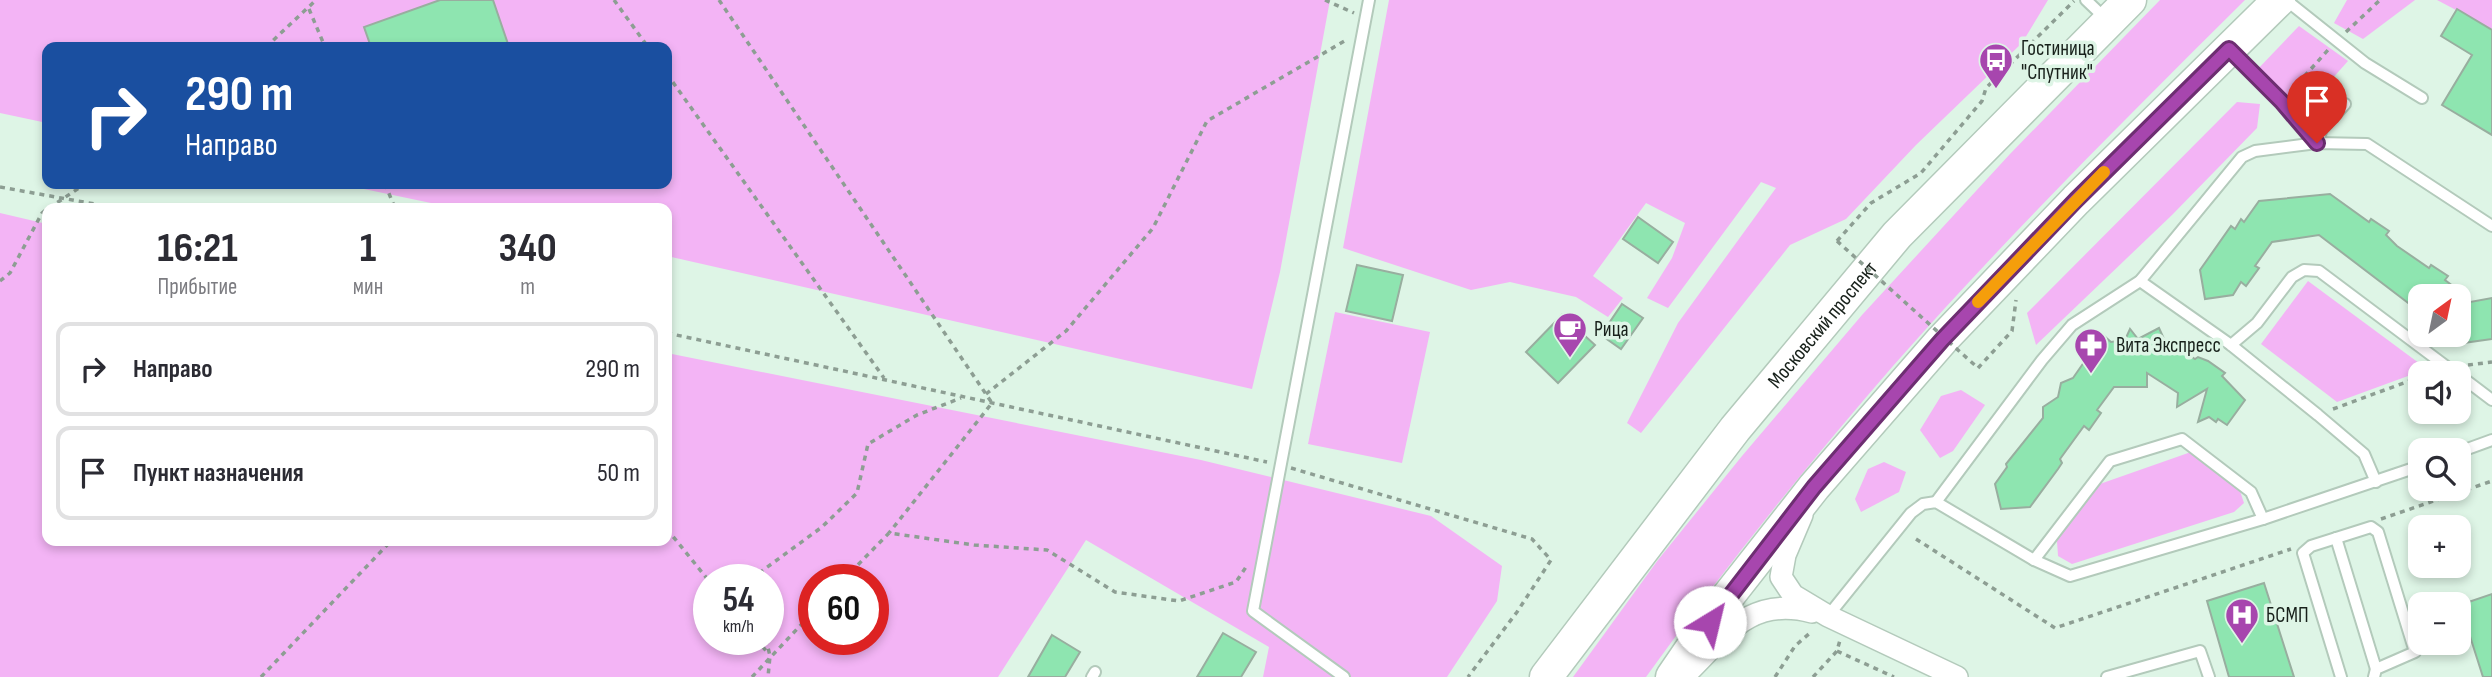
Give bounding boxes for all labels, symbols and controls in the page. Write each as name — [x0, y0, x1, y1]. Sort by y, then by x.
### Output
place label: Гостиница "Спутник" — [2021, 36, 2095, 85]
bus stop icon: Гостиница "Спутник" — [1977, 41, 2015, 90]
text: 290 m — [185, 66, 293, 125]
icon: right — [70, 70, 161, 161]
pin — [2287, 71, 2347, 143]
icon: arrive — [2298, 82, 2336, 120]
text: Направо — [185, 126, 278, 165]
text: 16:21 — [157, 223, 238, 274]
text: 1 — [360, 223, 376, 274]
text: 340 — [498, 223, 557, 274]
street label: Московский проспект — [1762, 256, 1882, 393]
text: Прибытие — [158, 273, 237, 301]
text: мин — [353, 273, 383, 301]
text: m — [520, 273, 535, 301]
north arrow — [2408, 284, 2471, 346]
map controls — [2408, 284, 2471, 655]
cafe icon: Рица — [1551, 310, 1589, 359]
place label: Рица — [1594, 317, 1629, 342]
pharmacy icon: Вита Экспресс — [2072, 326, 2110, 375]
place label: Вита Экспресс — [2116, 333, 2221, 358]
icon: right — [74, 350, 112, 388]
text: Направо — [133, 354, 212, 385]
text: 290 m — [585, 354, 640, 385]
button: sound — [2408, 361, 2471, 424]
button: search — [2408, 438, 2471, 501]
icon: arrive — [74, 454, 112, 492]
text: Пункт назначения — [133, 458, 304, 489]
text: 50 m — [597, 458, 640, 489]
button: + — [2408, 515, 2471, 578]
speed limit sign: 60 — [798, 564, 889, 655]
text: 54 — [723, 579, 754, 622]
position arrow — [1673, 585, 1747, 659]
button: − — [2408, 592, 2471, 655]
hospital icon: БСМП — [2223, 596, 2261, 645]
place label: БСМП — [2266, 603, 2309, 628]
text: km/h — [723, 616, 754, 637]

